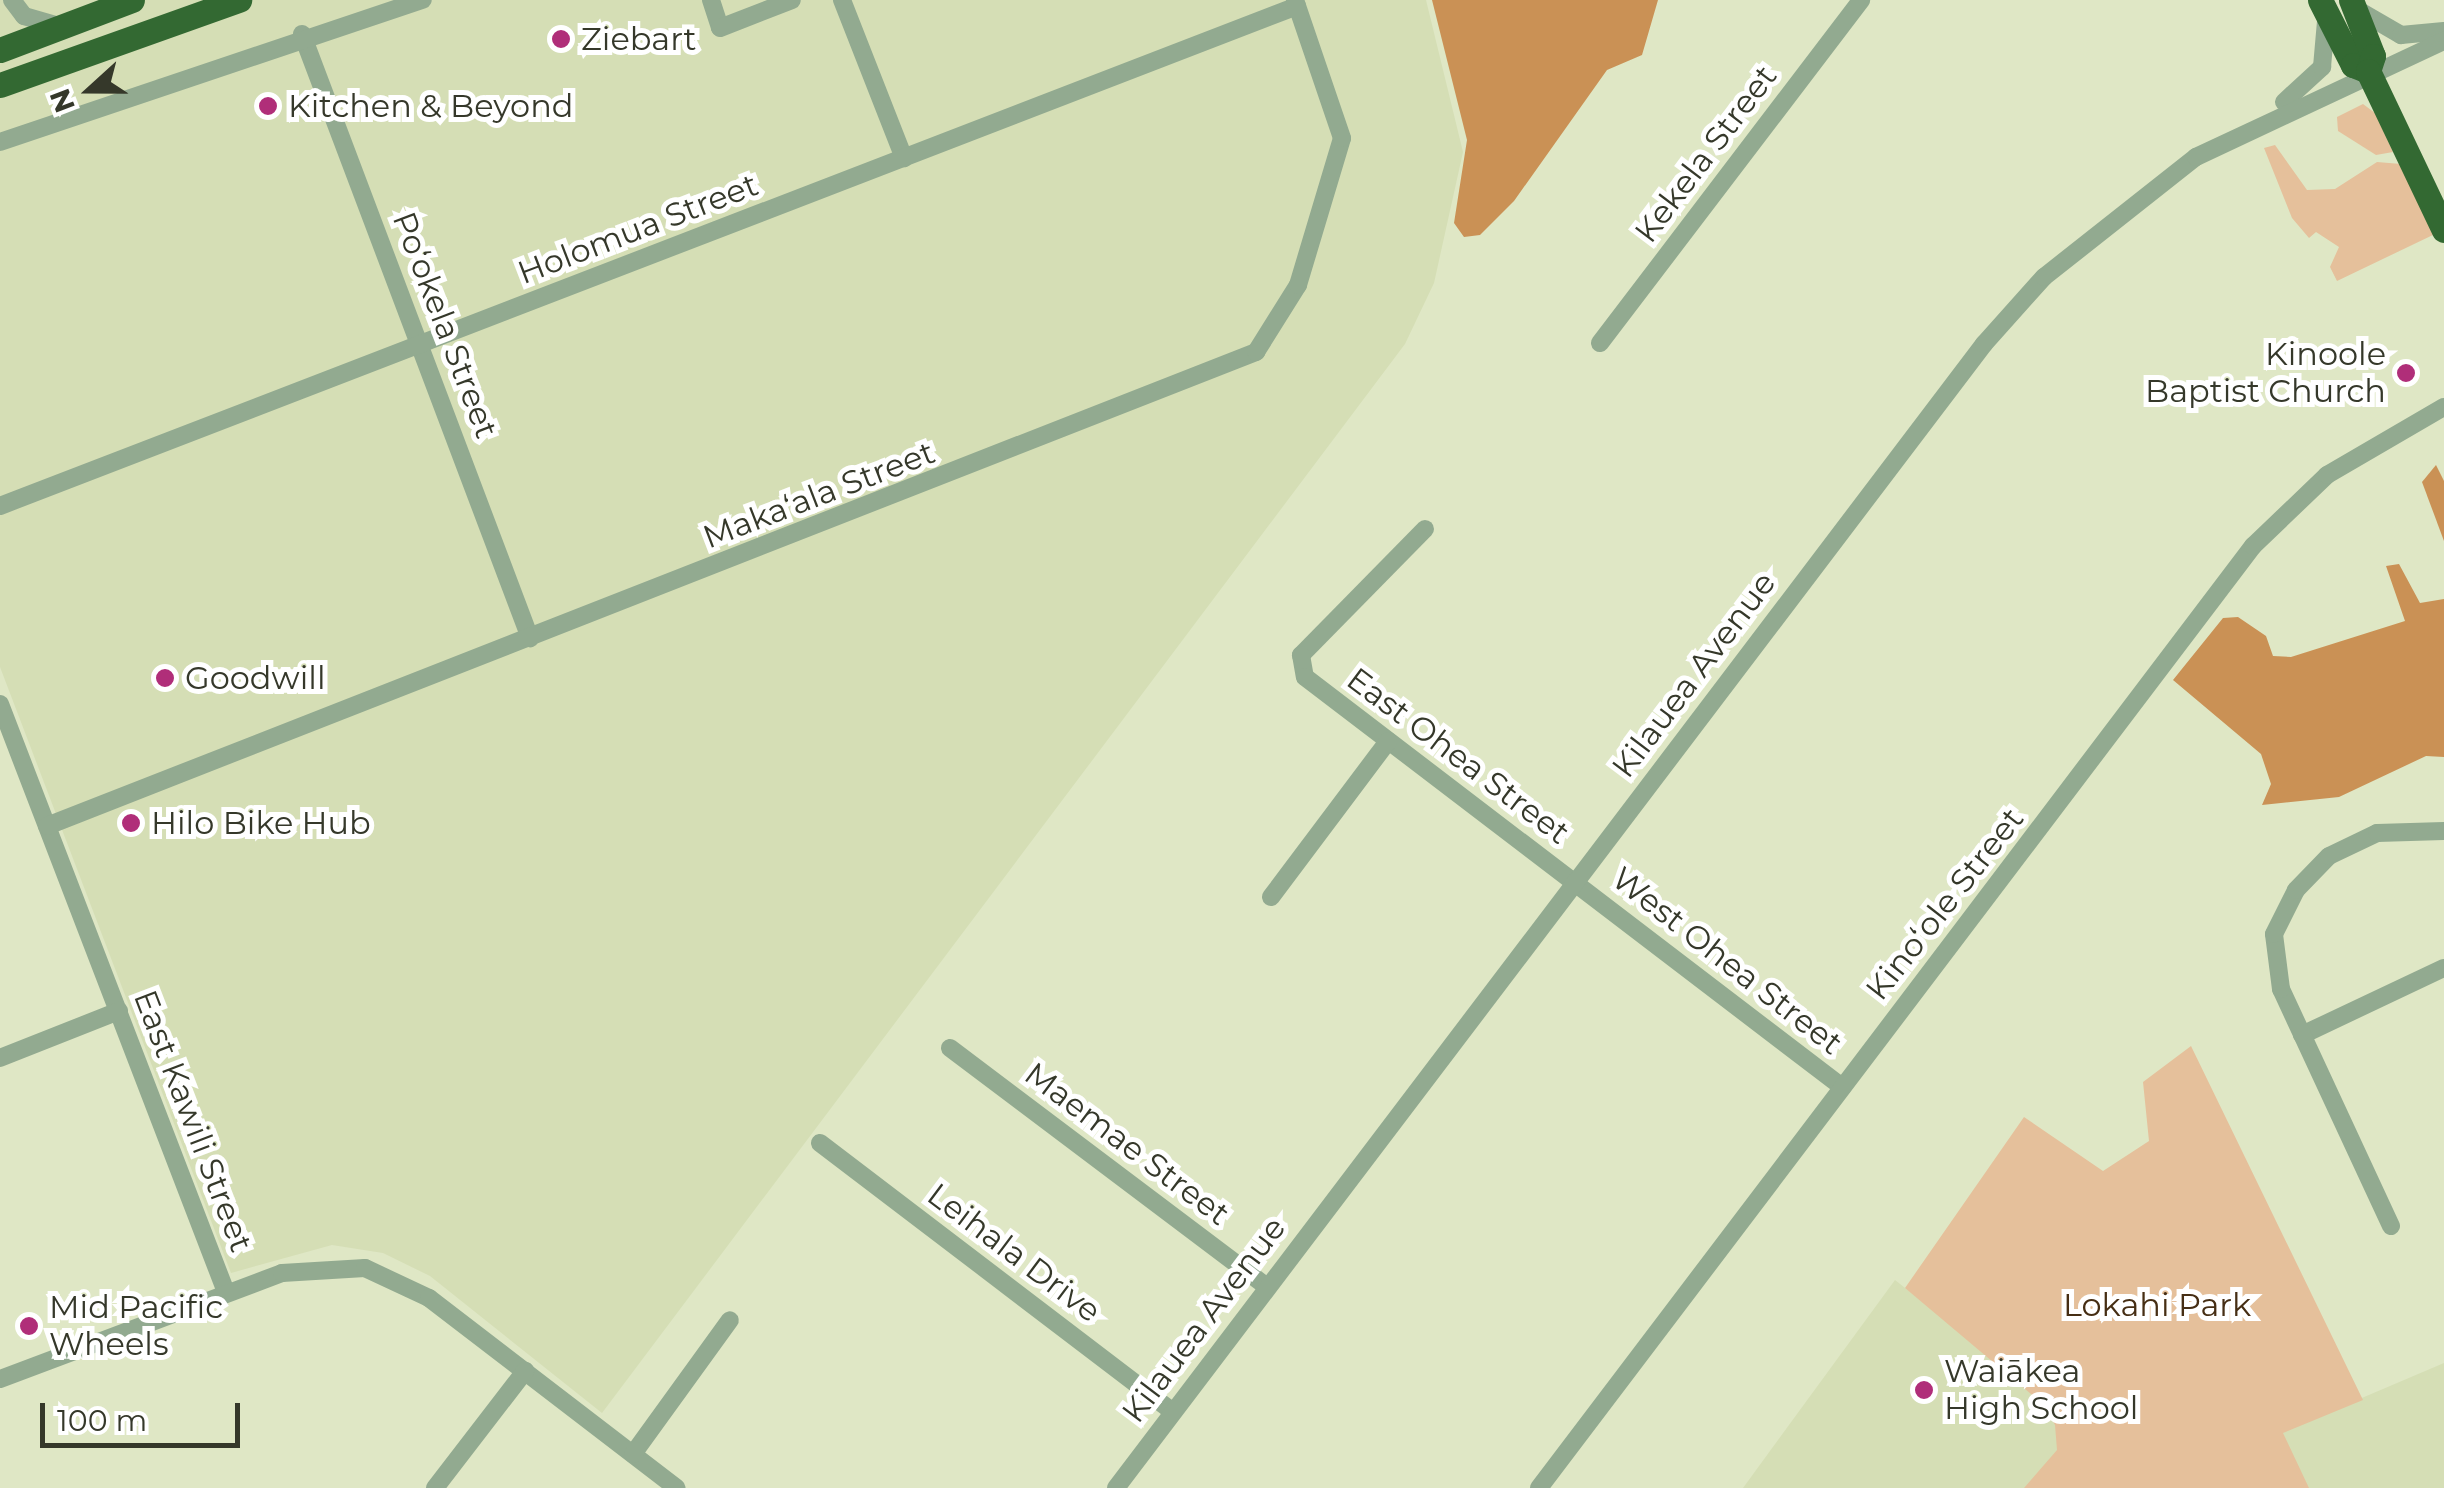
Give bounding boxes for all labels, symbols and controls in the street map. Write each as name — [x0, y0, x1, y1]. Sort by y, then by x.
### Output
place label: Ziebart — [581, 20, 697, 58]
marker: Ziebart — [550, 28, 572, 50]
north arrow — [40, 40, 140, 140]
street label: Kekela Street — [1627, 58, 1785, 250]
text: N — [42, 84, 82, 117]
place label: Kitchen & Beyond — [288, 87, 574, 125]
marker: Kitchen & Beyond — [257, 95, 279, 117]
street label: Holomua Street — [512, 166, 764, 292]
street label: Po‘okela Street — [384, 207, 506, 443]
place label: Kinoole Baptist Church — [2145, 336, 2386, 411]
marker: Kinoole Baptist Church — [2395, 362, 2417, 384]
street label: Maka‘ala Street — [698, 433, 940, 557]
street label: Kilauea Avenue — [1604, 565, 1784, 785]
place label: Goodwill — [185, 659, 326, 697]
street label: East Ohea Street — [1339, 660, 1577, 852]
marker: Goodwill — [154, 667, 176, 689]
street label: Kinoʻole Street — [1858, 800, 2032, 1008]
place label: Hilo Bike Hub — [151, 804, 371, 842]
marker: Hilo Bike Hub — [120, 812, 142, 834]
street label: West Ohea Street — [1604, 859, 1850, 1063]
street label: East Kawili Street — [125, 985, 261, 1257]
street label: Maemae Street — [1017, 1055, 1237, 1233]
street label: Leihala Drive — [920, 1175, 1108, 1331]
street label: Kilauea Avenue — [1114, 1210, 1294, 1430]
park label: Lokahi Park — [2063, 1286, 2251, 1324]
place label: Mid Pacific Wheels — [49, 1289, 223, 1364]
marker: Mid Pacific Wheels — [18, 1315, 40, 1337]
place label: Waiākea High School — [1944, 1353, 2138, 1428]
marker: Waiākea High School — [1913, 1379, 1935, 1401]
scale bar — [45, 1383, 245, 1445]
text: 100 m — [57, 1402, 147, 1439]

